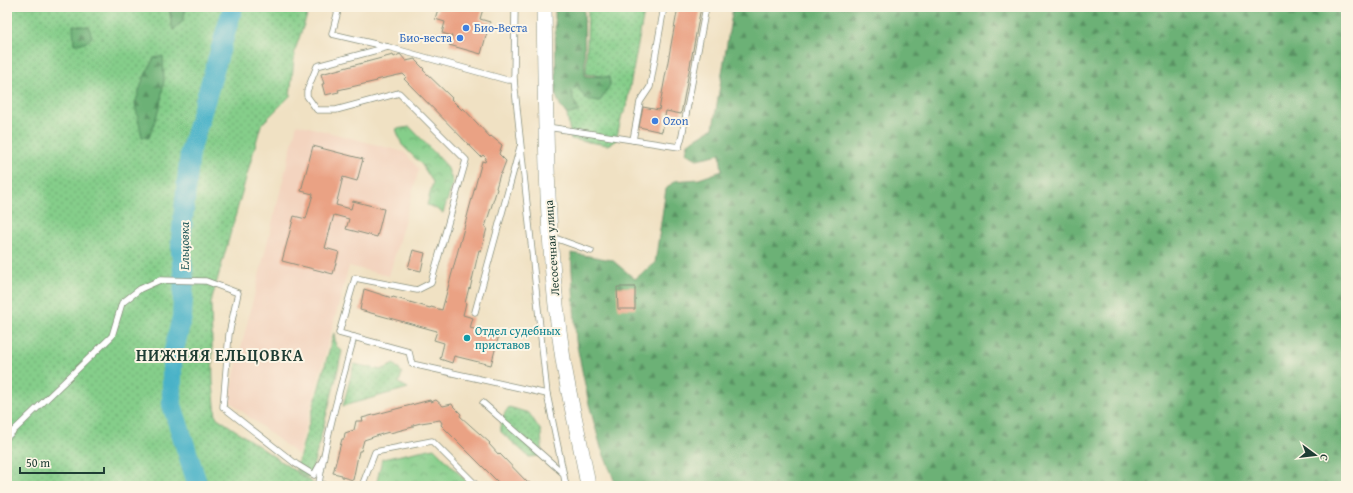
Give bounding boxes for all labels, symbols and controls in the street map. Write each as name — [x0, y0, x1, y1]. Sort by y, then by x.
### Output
place label: Био-Веста — [474, 19, 528, 36]
marker: Био-Веста — [461, 23, 471, 33]
place label: Био-веста — [400, 29, 452, 46]
marker: Био-веста — [455, 33, 465, 43]
place label: Ozon — [663, 112, 689, 129]
marker: Ozon — [650, 116, 660, 126]
street label: Лесосечная улица — [540, 199, 563, 296]
water label: Ельцовка — [175, 222, 194, 271]
place label: Отдел судебных приставов — [475, 322, 562, 353]
marker: Отдел судебных приставов — [462, 333, 472, 343]
district label: НИЖНЯЯ ЕЛЬЦОВКА — [136, 343, 304, 367]
north arrow — [1295, 435, 1335, 475]
scale bar — [20, 449, 104, 475]
text: С — [1316, 453, 1333, 463]
text: 50 m — [26, 454, 50, 471]

